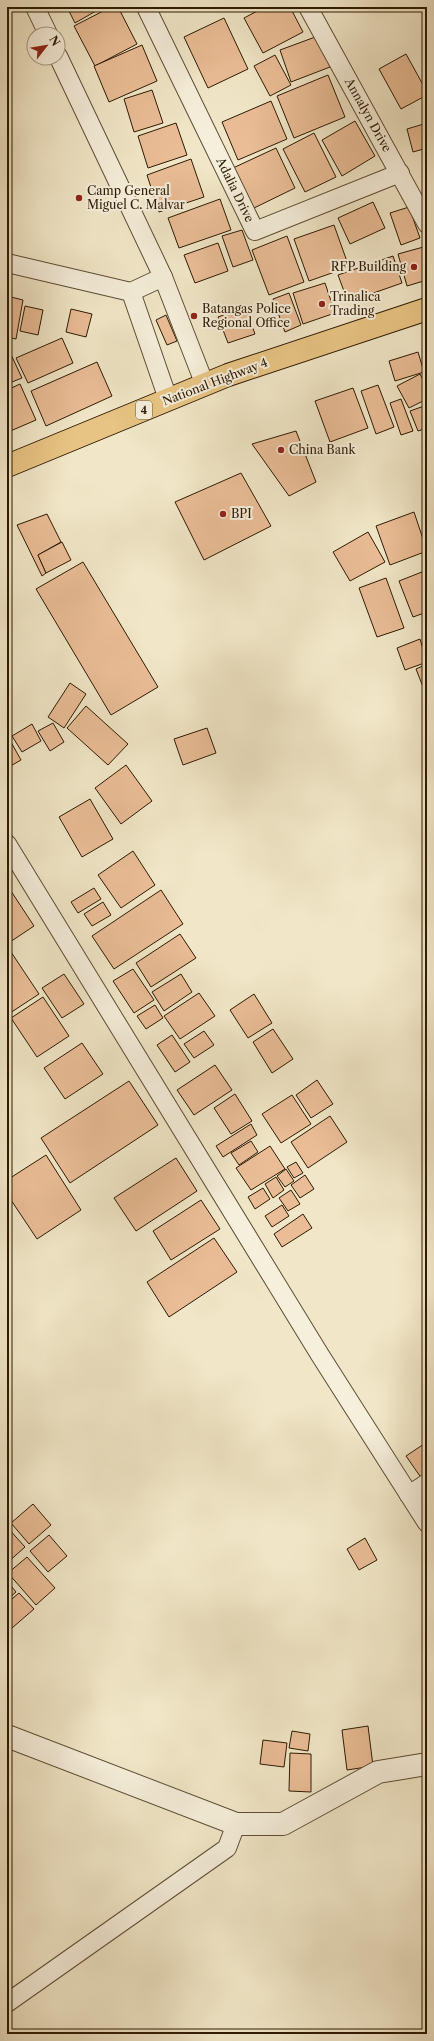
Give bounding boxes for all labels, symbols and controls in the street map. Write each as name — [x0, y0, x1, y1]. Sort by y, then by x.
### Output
north arrow — [26, 26, 66, 66]
text: N — [46, 33, 63, 49]
street label: Annalyn Drive — [341, 74, 395, 155]
street label: Adalia Drive — [213, 154, 258, 225]
place label: Camp General Miguel C. Malvar — [87, 183, 185, 212]
marker: Camp General Miguel C. Malvar — [74, 193, 84, 203]
place label: RFP Building — [331, 259, 407, 274]
marker: RFP Building — [409, 262, 419, 272]
place label: Trinalica Trading — [330, 289, 381, 318]
marker: Trinalica Trading — [317, 299, 327, 309]
place label: Batangas Police Regional Office — [202, 301, 291, 330]
marker: Batangas Police Regional Office — [189, 311, 199, 321]
street label: National Highway 4 — [160, 355, 270, 408]
road number: 4 — [136, 401, 152, 419]
place label: China Bank — [289, 442, 357, 457]
marker: China Bank — [276, 445, 286, 455]
place label: BPI — [231, 506, 252, 521]
marker: BPI — [218, 509, 228, 519]

